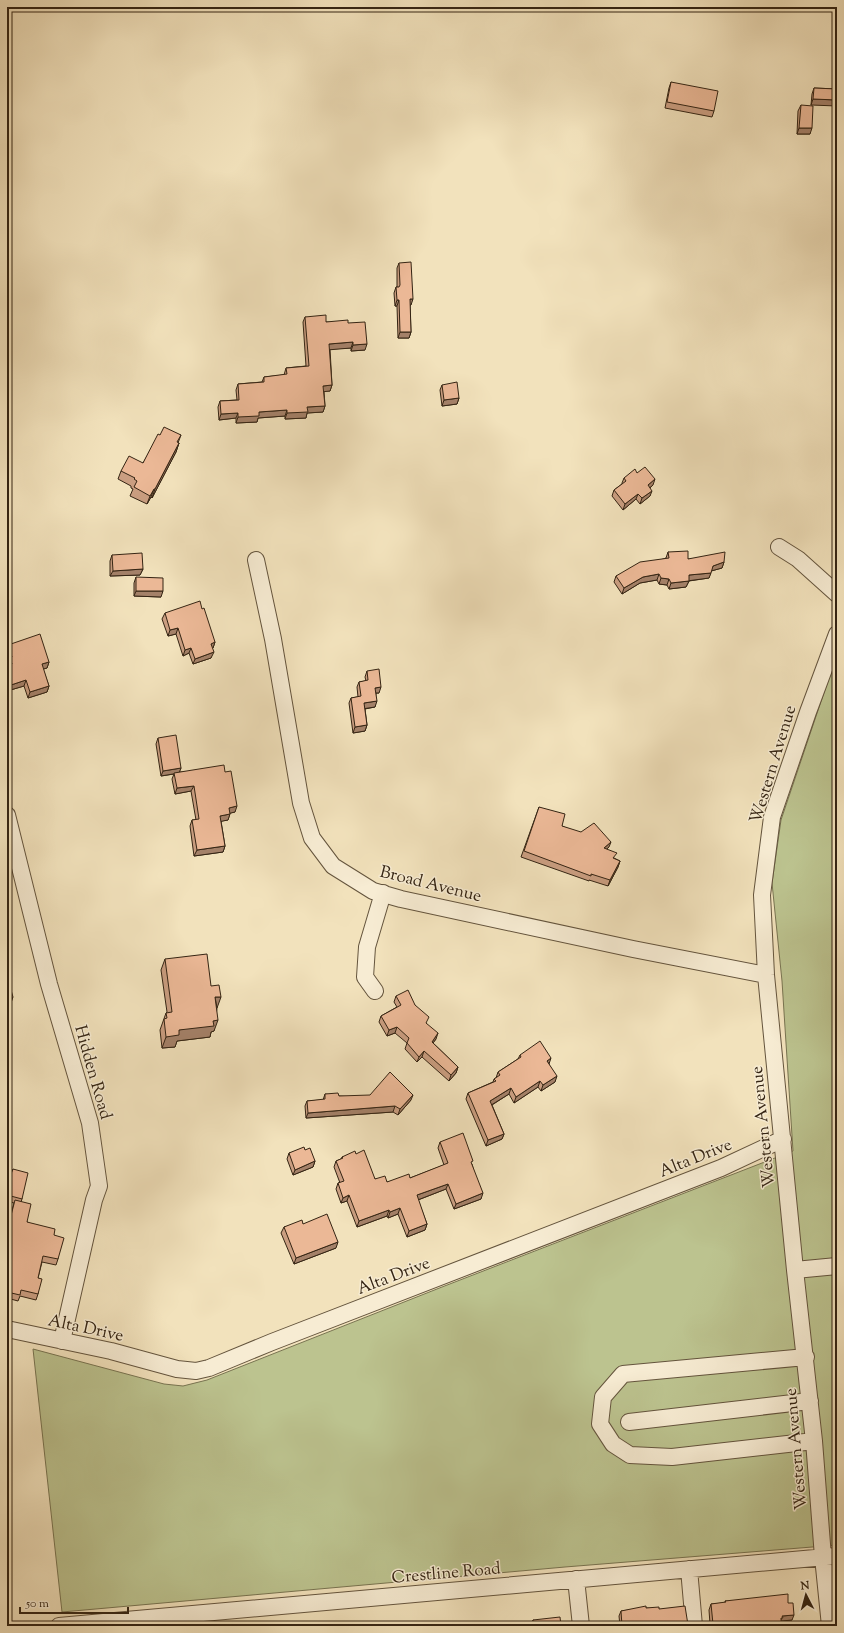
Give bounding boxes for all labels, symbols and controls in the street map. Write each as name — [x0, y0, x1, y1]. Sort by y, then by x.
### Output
street label: Western Avenue — [745, 702, 803, 827]
street label: Broad Avenue — [377, 861, 484, 909]
street label: Hidden Road — [67, 1023, 117, 1123]
street label: Western Avenue — [746, 1065, 782, 1189]
street label: Alta Drive — [656, 1133, 736, 1184]
street label: Alta Drive — [354, 1252, 434, 1302]
street label: Alta Drive — [46, 1309, 126, 1349]
street label: Western Avenue — [780, 1387, 814, 1511]
street label: Crestline Road — [391, 1557, 502, 1591]
north arrow — [786, 1575, 826, 1615]
text: N — [799, 1578, 810, 1595]
scale bar — [20, 1589, 128, 1615]
text: 50 m — [25, 1595, 49, 1613]

